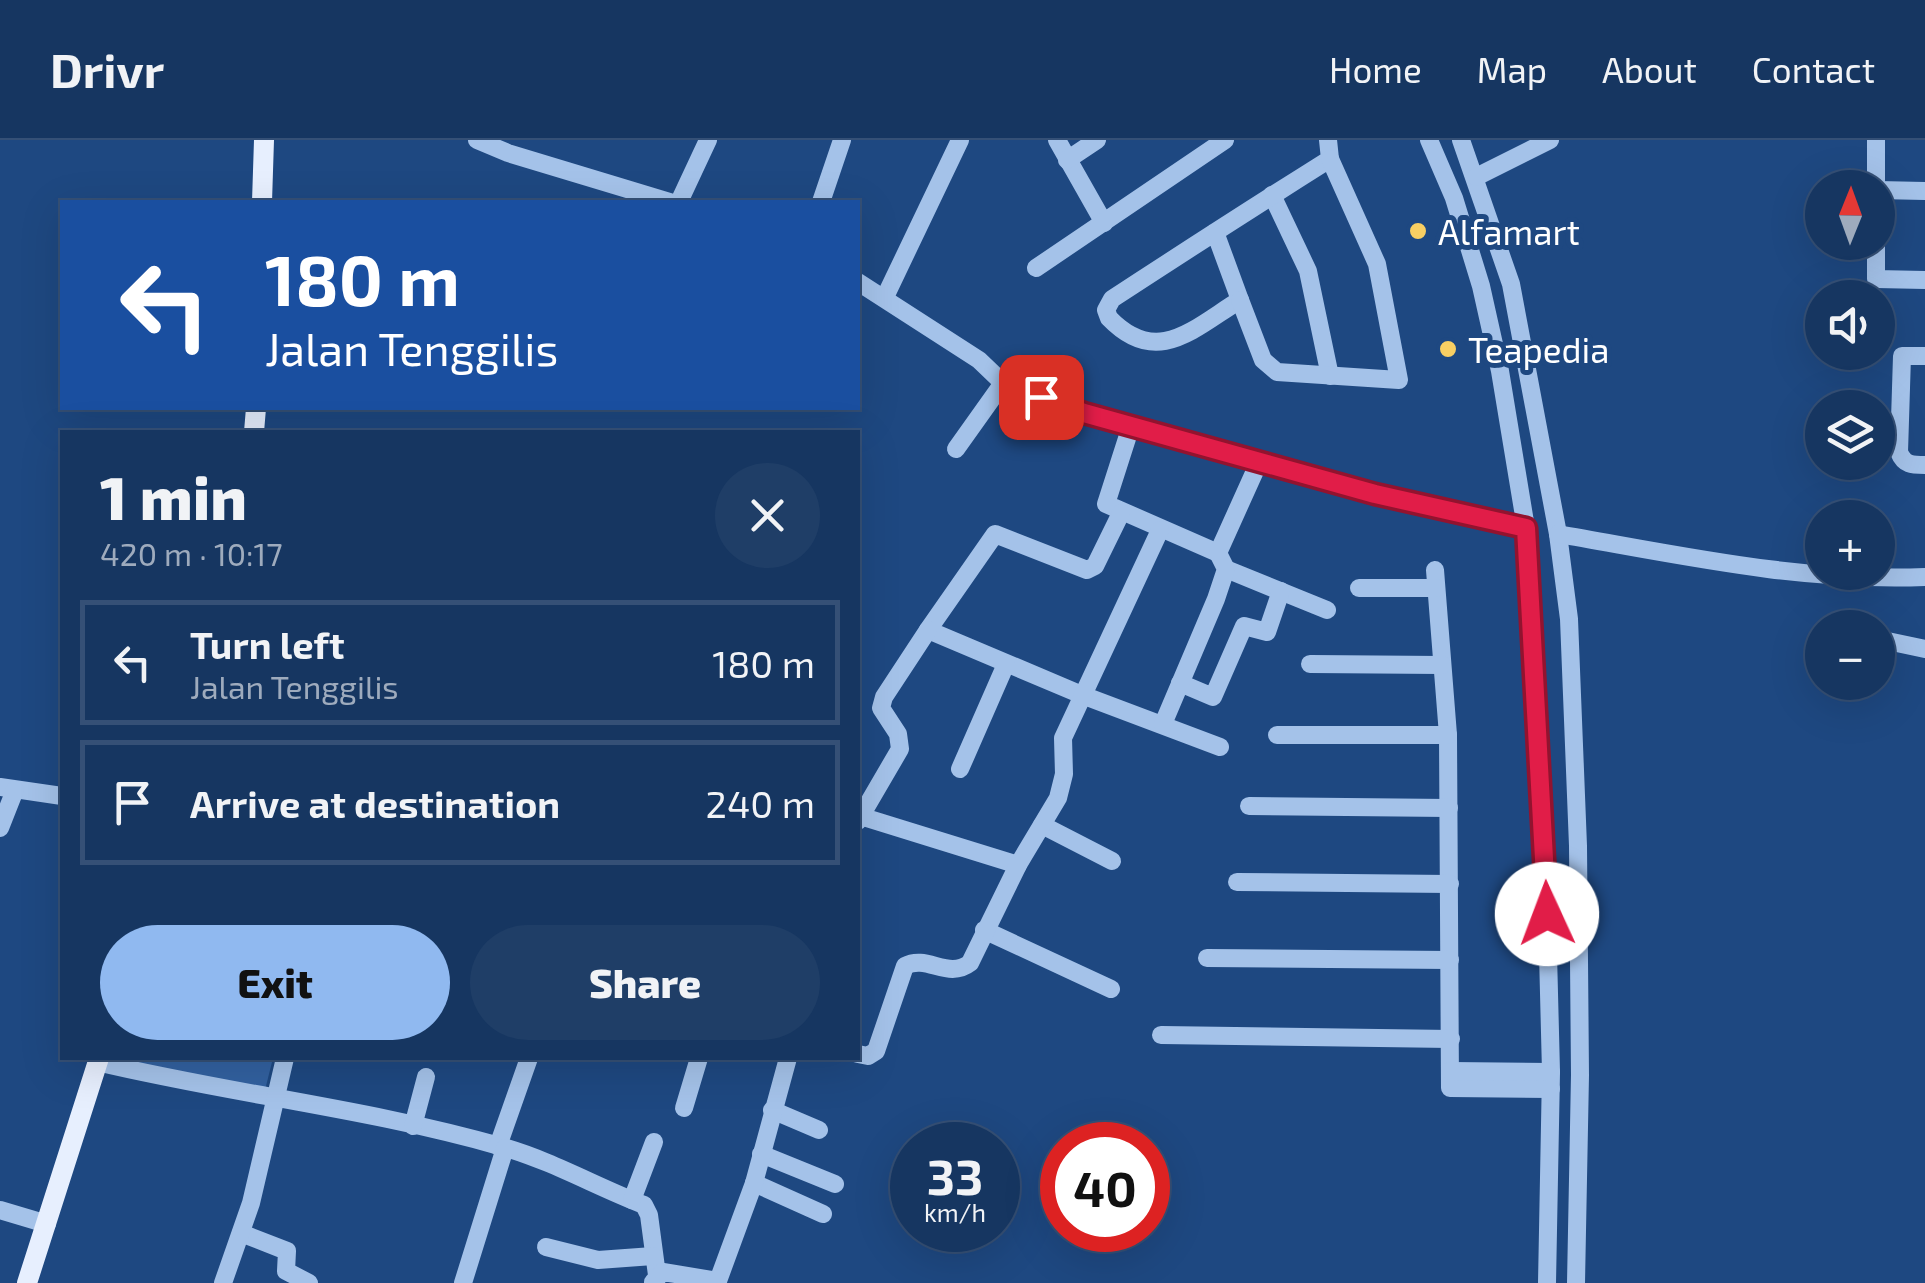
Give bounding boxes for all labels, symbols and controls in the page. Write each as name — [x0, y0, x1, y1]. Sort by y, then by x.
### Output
text: Drivr — [50, 40, 164, 98]
text: Home — [1329, 48, 1422, 90]
text: Map — [1477, 48, 1547, 90]
text: About — [1602, 48, 1697, 90]
text: Contact — [1752, 48, 1875, 90]
north arrow — [1805, 170, 1895, 260]
map controls — [1805, 170, 1895, 700]
place label: Alfamart — [1438, 210, 1580, 252]
marker: Alfamart — [1407, 220, 1429, 242]
text: 180 m — [265, 236, 460, 320]
icon: left — [100, 240, 230, 370]
button: sound — [1805, 280, 1895, 370]
text: Jalan Tenggilis — [265, 321, 558, 375]
place label: Teapedia — [1468, 328, 1609, 370]
marker: Teapedia — [1437, 338, 1459, 360]
pin — [999, 355, 1084, 440]
icon: arrive — [1014, 370, 1069, 425]
button: layers — [1805, 390, 1895, 480]
text: 1 min — [100, 460, 247, 532]
button: close — [715, 463, 820, 568]
button: + — [1805, 500, 1895, 590]
text: 420 m · 10:17 — [100, 534, 283, 572]
button: − — [1805, 610, 1895, 700]
text: Turn left — [190, 621, 345, 667]
icon: left — [105, 635, 160, 690]
text: 180 m — [712, 640, 815, 686]
text: Jalan Tenggilis — [190, 667, 399, 705]
icon: arrive — [105, 775, 160, 830]
text: Arrive at destination — [190, 780, 560, 826]
text: 240 m — [706, 780, 815, 826]
position arrow — [1495, 862, 1599, 966]
button: Exit — [100, 925, 450, 1040]
button: Share — [470, 925, 820, 1040]
speed limit sign: 40 — [1040, 1122, 1170, 1252]
text: 33 — [927, 1145, 983, 1205]
text: km/h — [924, 1197, 986, 1227]

